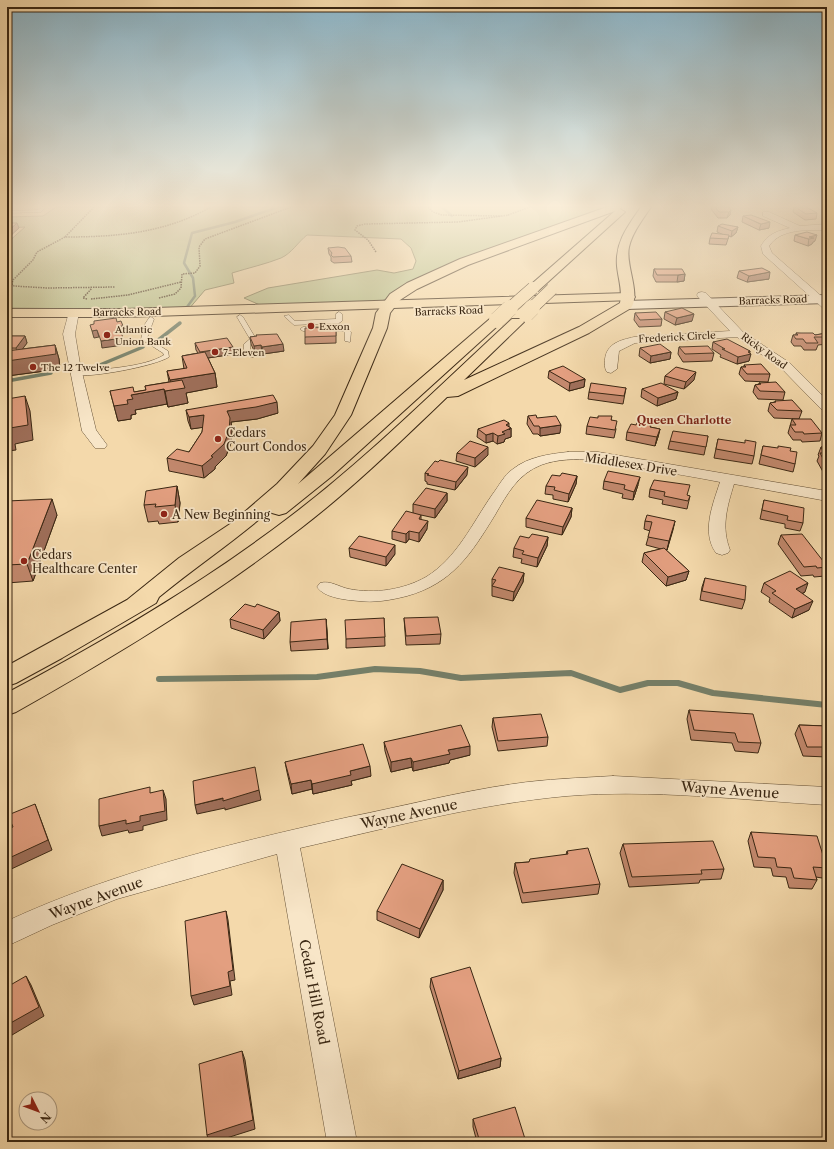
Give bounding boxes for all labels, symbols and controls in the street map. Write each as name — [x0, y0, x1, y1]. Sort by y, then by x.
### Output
street label: Barracks Road — [738, 292, 808, 308]
street label: Barracks Road — [414, 303, 484, 319]
street label: Barracks Road — [93, 305, 161, 319]
place label: Exxon — [319, 320, 350, 333]
marker: Exxon — [306, 321, 316, 331]
place label: Atlantic Union Bank — [114, 323, 172, 348]
street label: Frederick Circle — [638, 328, 716, 346]
marker: Atlantic Union Bank — [102, 330, 112, 340]
street label: Ricky Road — [738, 330, 790, 372]
place label: 7-Eleven — [223, 346, 265, 359]
marker: 7-Eleven — [210, 347, 220, 357]
place label: The 12 Twelve — [41, 361, 110, 374]
marker: The 12 Twelve — [28, 362, 38, 372]
district label: Queen Charlotte — [637, 413, 732, 427]
place label: Cedars Court Condos — [226, 425, 307, 454]
marker: Cedars Court Condos — [213, 434, 223, 444]
street label: Middlesex Drive — [584, 449, 679, 479]
place label: A New Beginning — [171, 507, 271, 522]
marker: A New Beginning — [159, 509, 169, 519]
place label: Cedars Healthcare Center — [32, 547, 137, 576]
marker: Cedars Healthcare Center — [19, 556, 29, 566]
street label: Wayne Avenue — [679, 778, 780, 802]
street label: Wayne Avenue — [358, 795, 459, 833]
street label: Wayne Avenue — [46, 873, 145, 924]
street label: Cedar Hill Road — [295, 938, 333, 1047]
north arrow — [18, 1091, 58, 1131]
text: N — [37, 1109, 54, 1126]

